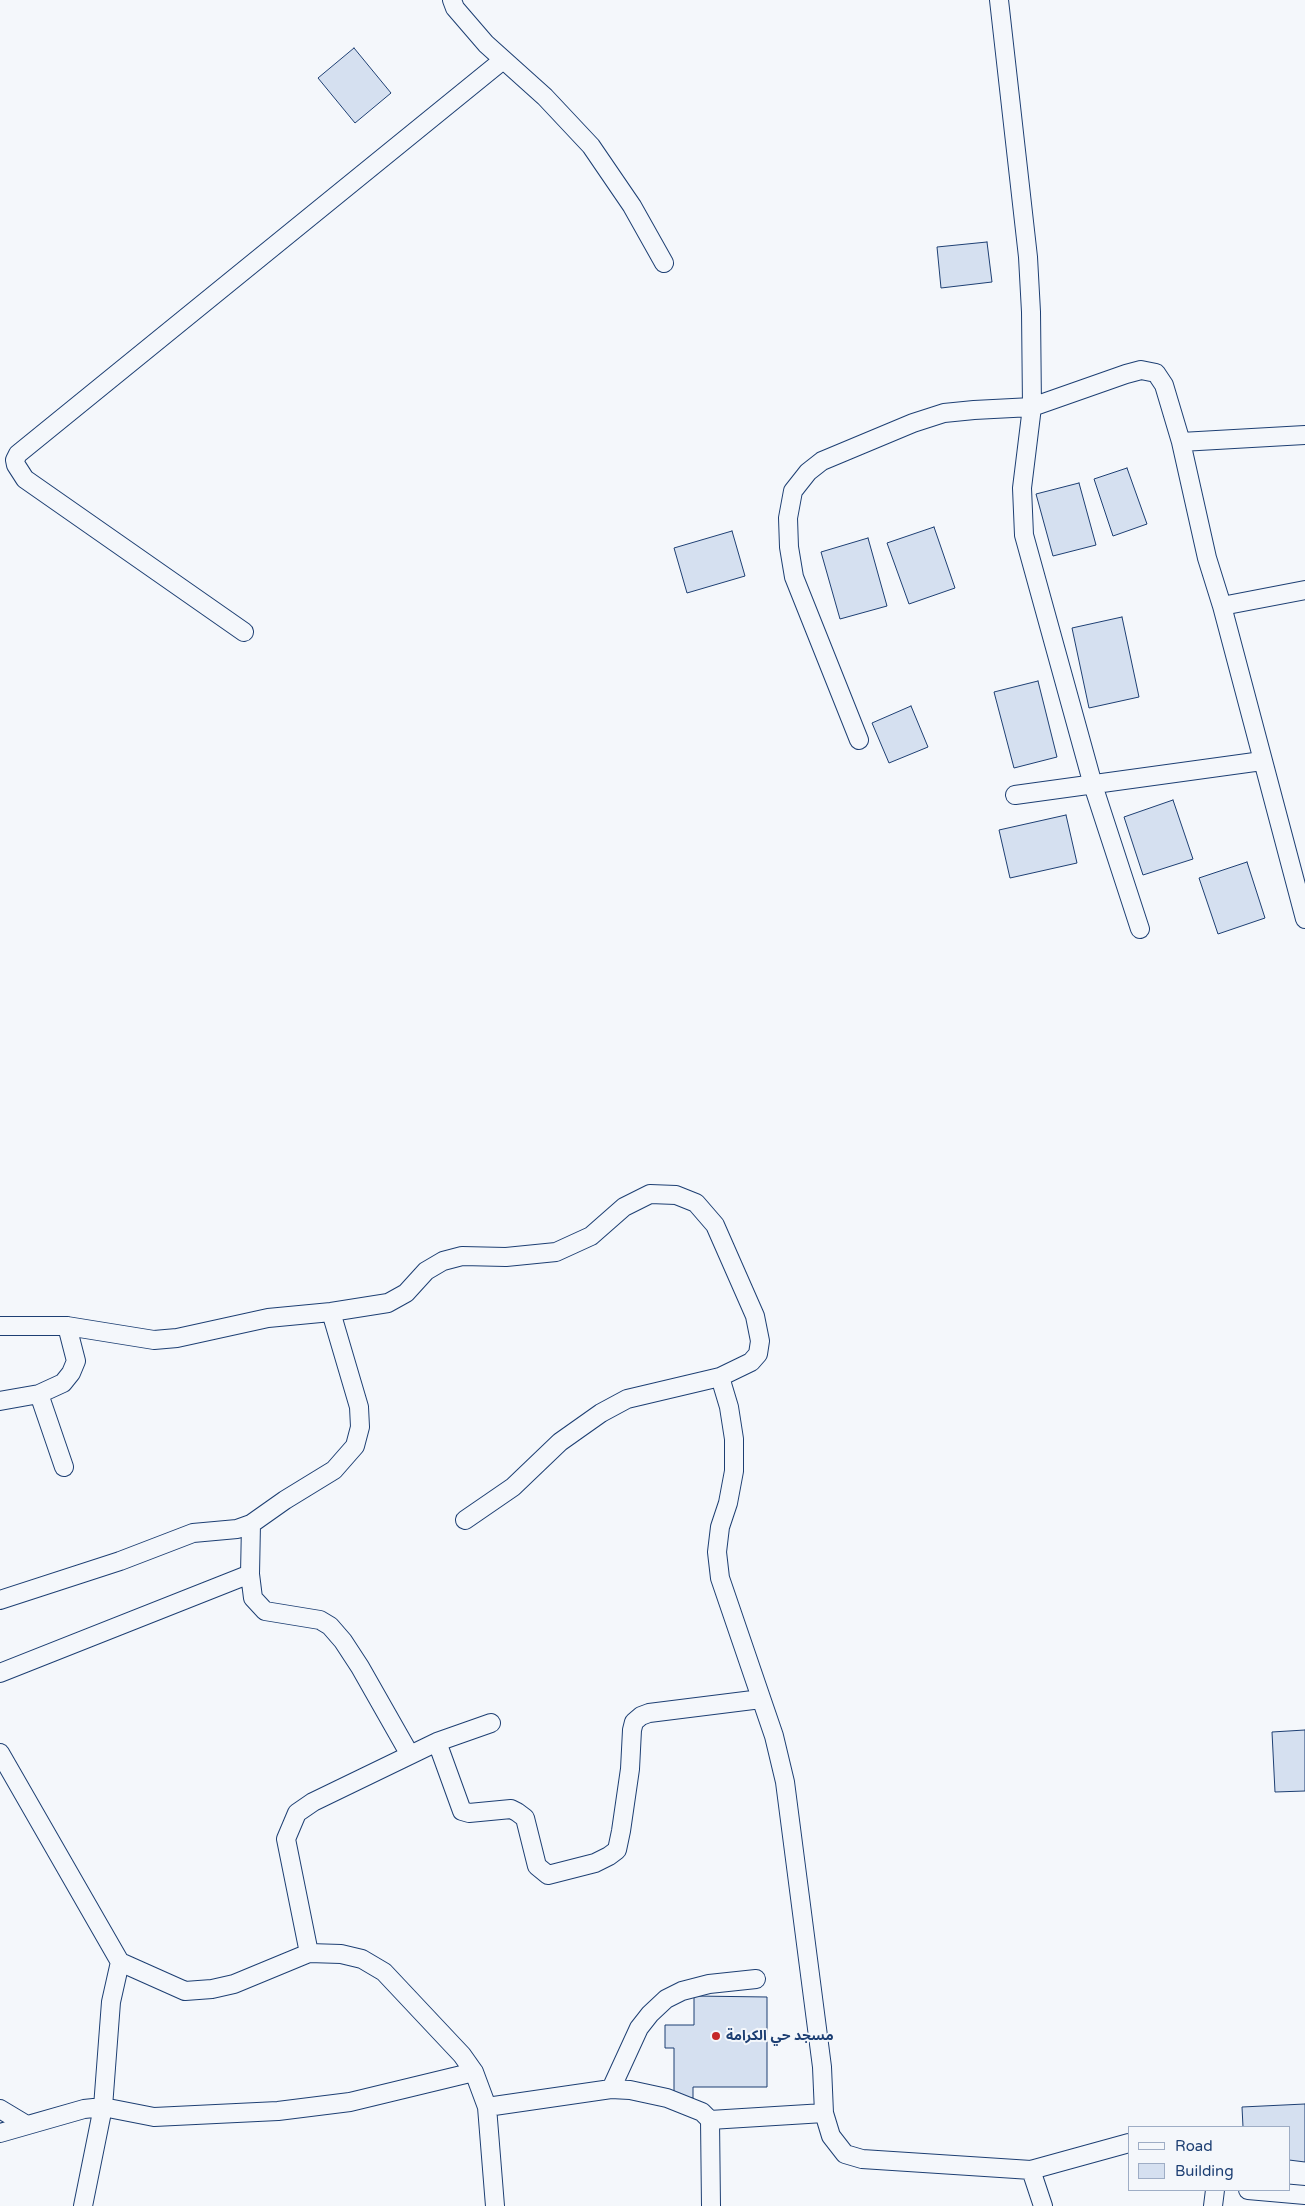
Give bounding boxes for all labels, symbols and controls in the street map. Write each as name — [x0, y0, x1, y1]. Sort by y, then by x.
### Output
place label: مسجد حي الكرامة — [726, 2028, 834, 2044]
marker: مسجد حي الكرامة — [710, 2030, 722, 2042]
legend — [1128, 2126, 1290, 2191]
text: Road — [1175, 2137, 1213, 2155]
text: Building — [1175, 2162, 1234, 2180]

